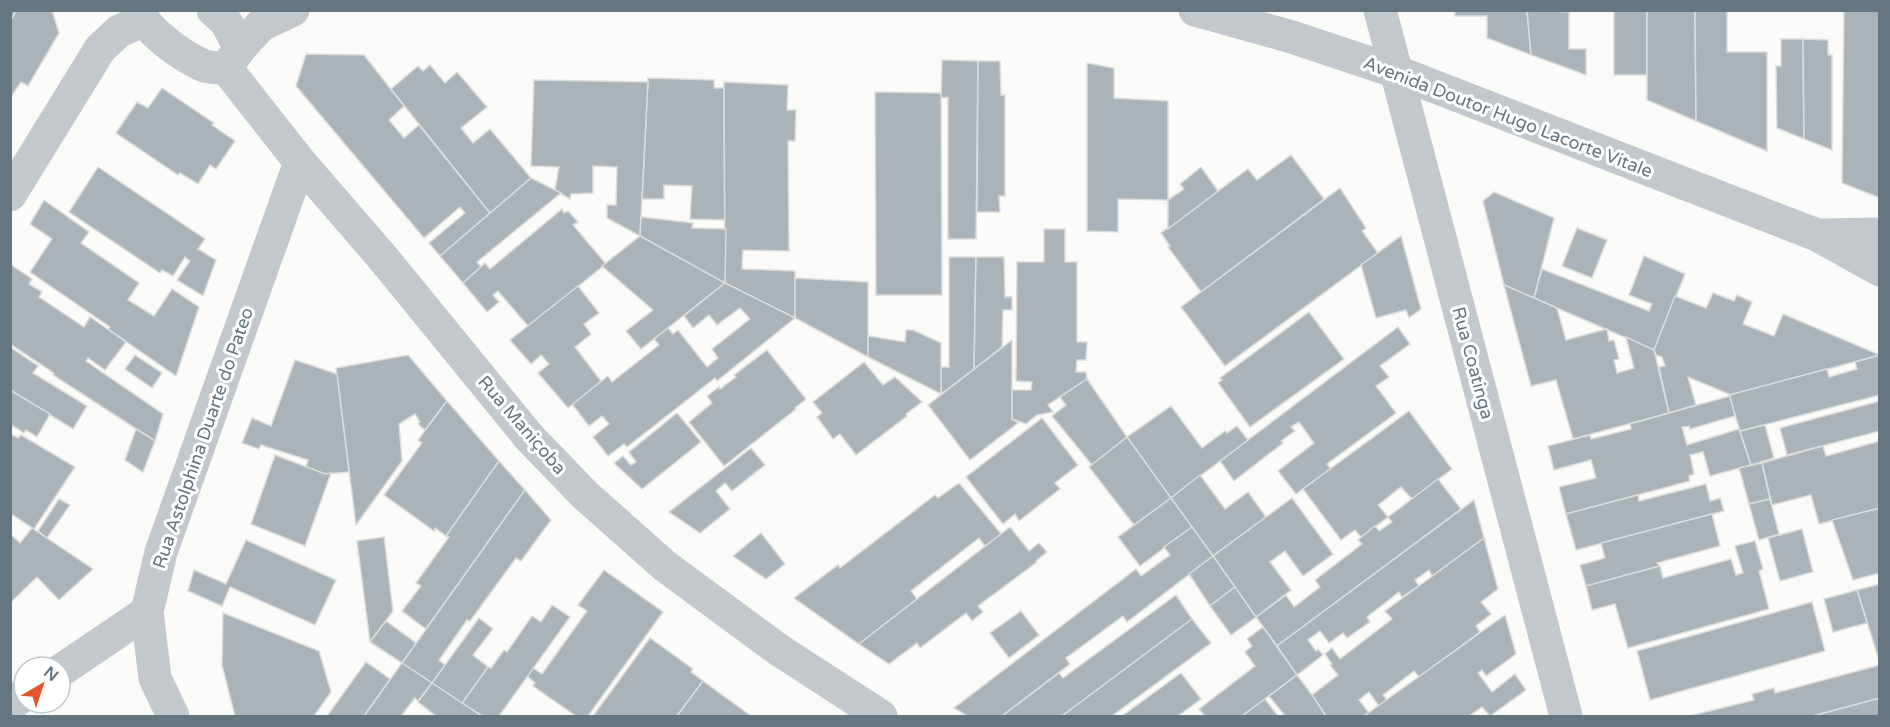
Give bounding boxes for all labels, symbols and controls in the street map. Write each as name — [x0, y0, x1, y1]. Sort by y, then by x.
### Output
street label: Avenida Doutor Hugo Lacorte Vitale — [1360, 52, 1656, 182]
street label: Rua Coatinga — [1447, 304, 1499, 422]
street label: Rua Astolphina Duarte do Pateo — [148, 305, 258, 571]
street label: Rua Maniçoba — [473, 371, 571, 479]
north arrow — [12, 655, 72, 715]
text: N — [40, 662, 62, 686]

